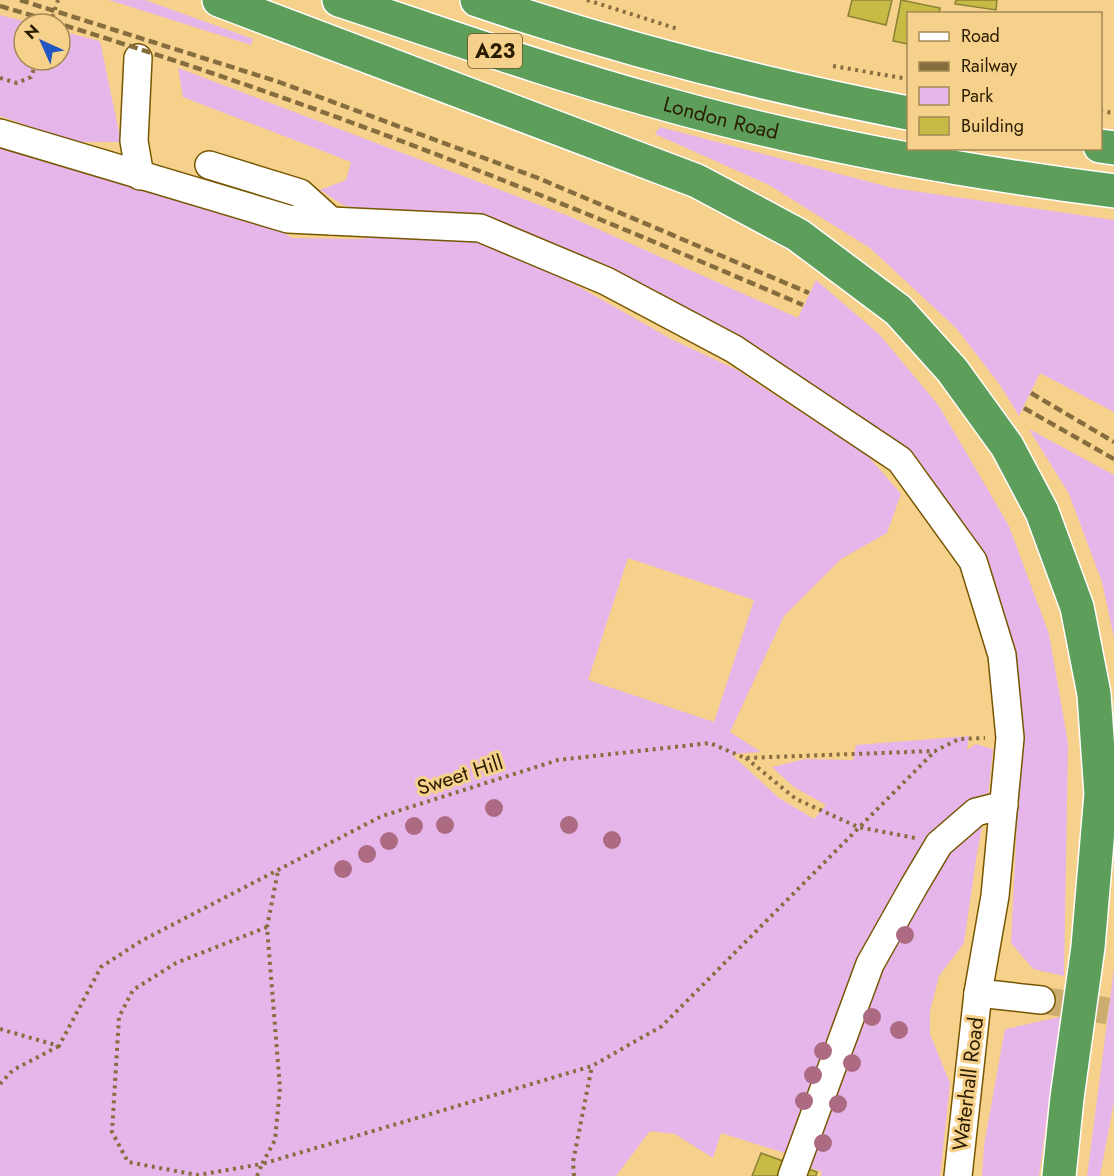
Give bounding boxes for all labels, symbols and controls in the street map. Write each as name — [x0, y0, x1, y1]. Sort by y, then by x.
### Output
north arrow — [12, 12, 72, 72]
legend — [907, 12, 1102, 150]
text: N — [19, 19, 44, 44]
text: Road — [961, 23, 1000, 49]
road number: A23 — [468, 34, 522, 68]
text: Railway — [961, 53, 1017, 79]
text: Park — [961, 83, 993, 109]
street label: London Road — [660, 89, 782, 147]
text: Building — [961, 113, 1024, 139]
street label: Sweet Hill — [413, 747, 507, 803]
street label: Waterhall Road — [945, 1016, 991, 1152]

